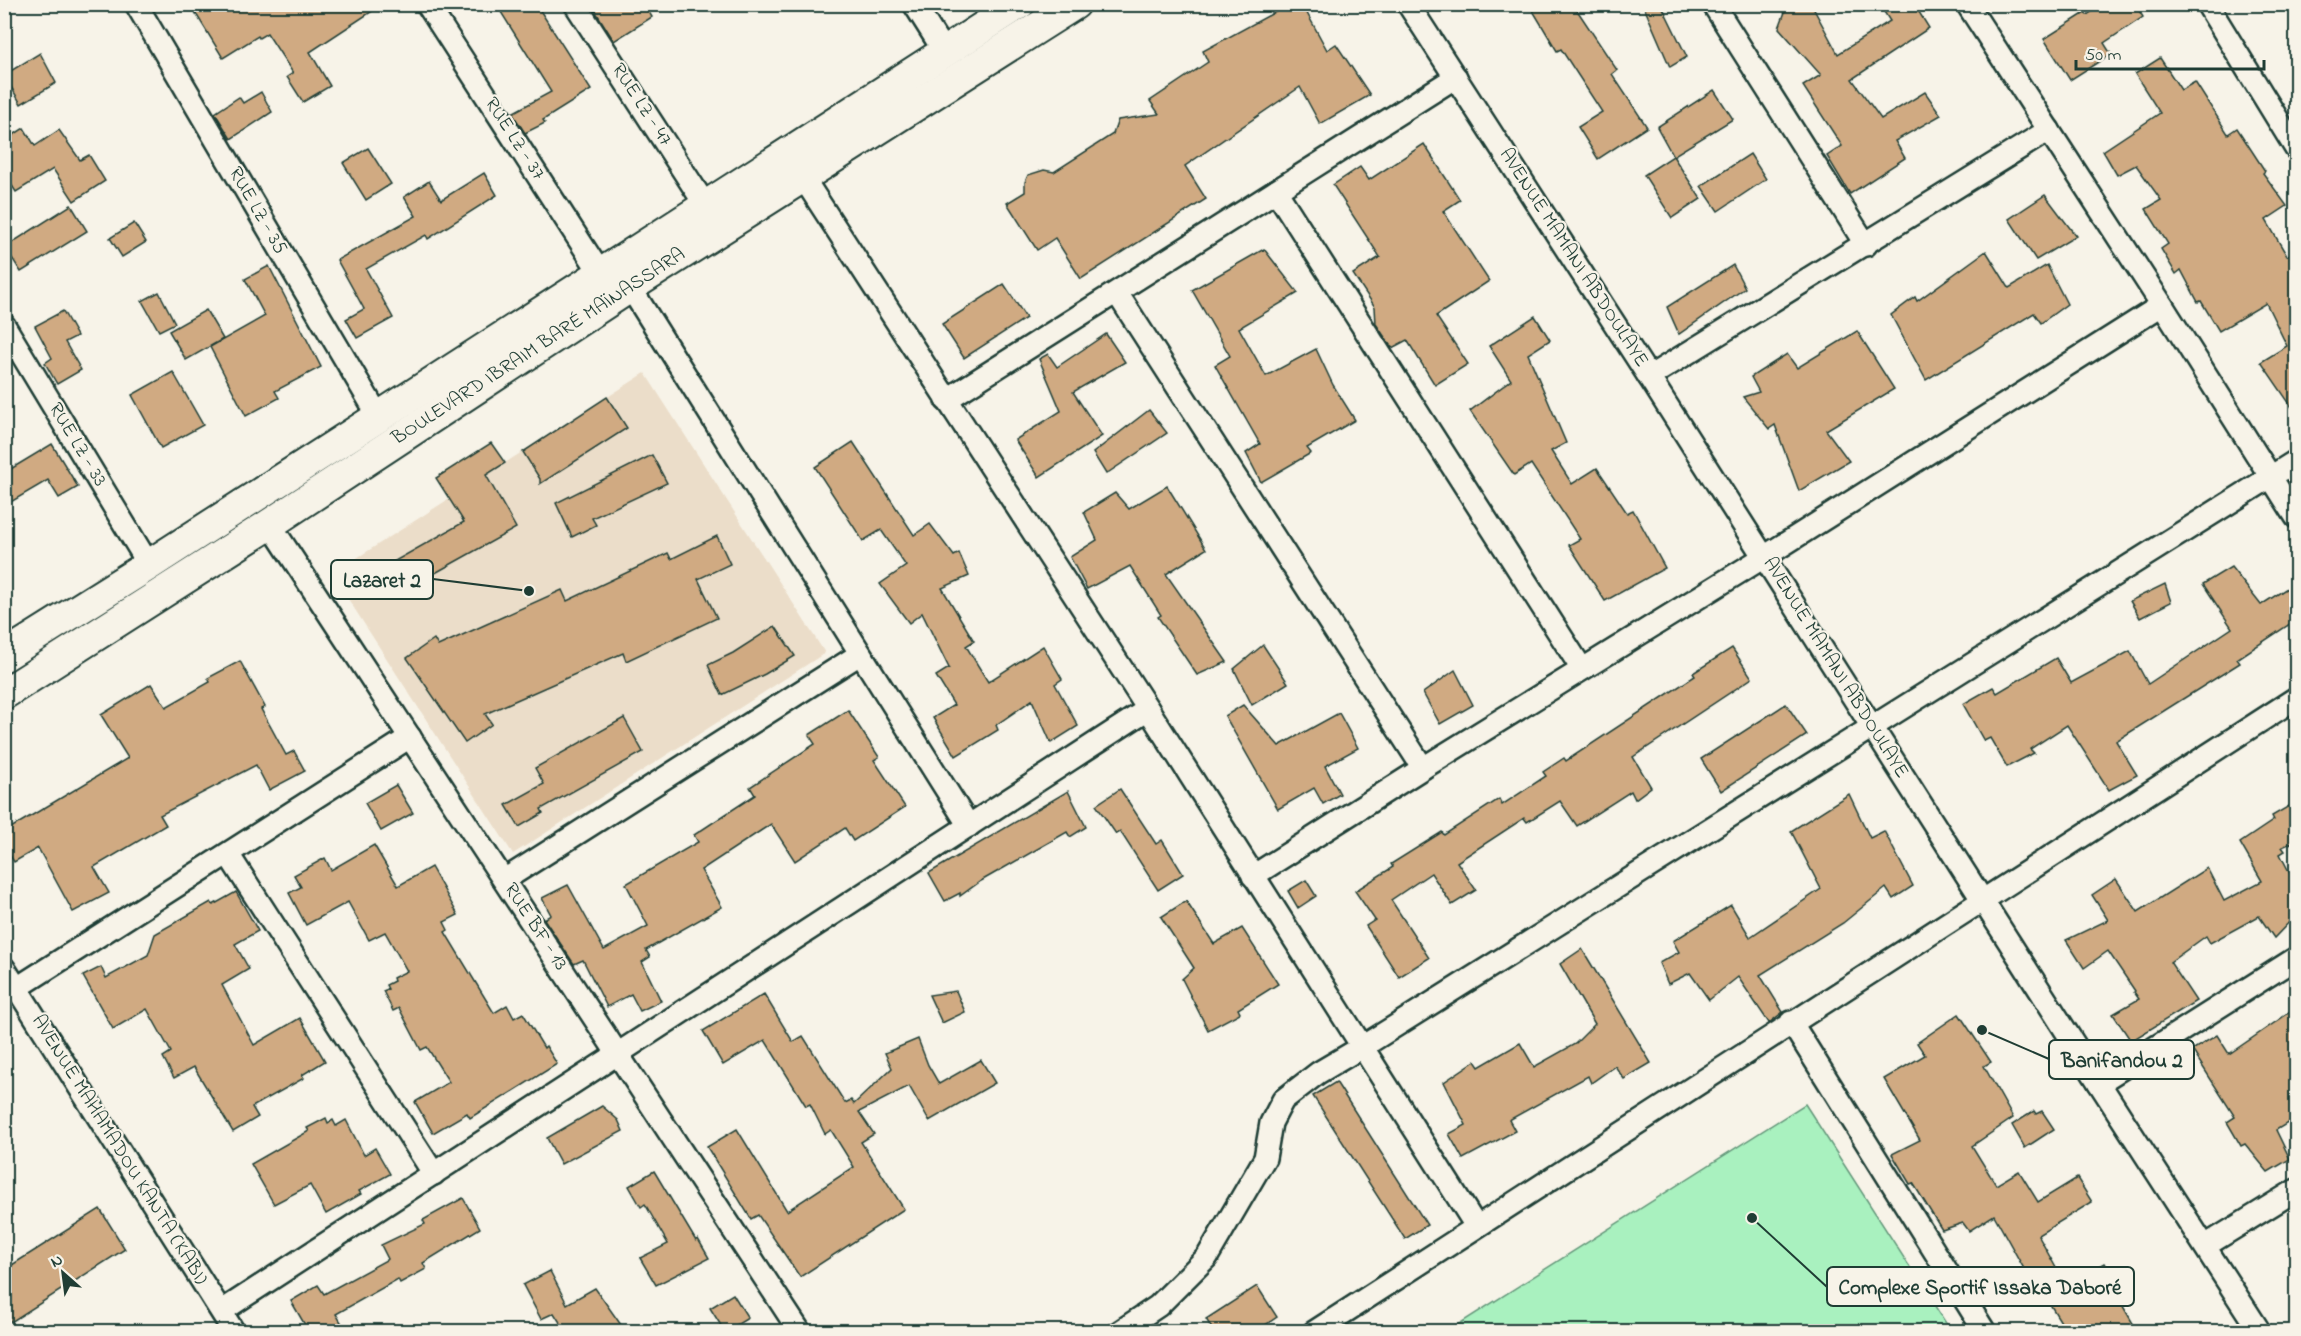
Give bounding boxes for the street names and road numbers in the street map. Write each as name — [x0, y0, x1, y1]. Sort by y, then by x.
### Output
street label: RUE LZ - 47 — [603, 58, 679, 152]
street label: RUE LZ - 37 — [476, 92, 552, 186]
street label: AVENUE MAMANI ABDOULAYE — [1491, 143, 1655, 373]
street label: RUE LZ - 35 — [220, 162, 294, 260]
street label: BOULEVARD IBRAIM BARÉ MAÏNASSARA — [386, 241, 692, 454]
street label: RUE LZ - 33 — [40, 397, 114, 493]
street label: AVENUE MAMANI ABDOULAYE — [1755, 552, 1915, 784]
street label: RUE BF - 13 — [496, 877, 574, 977]
street label: AVENUE MAHAMADOU KANTA (KABI) — [26, 1010, 212, 1290]

